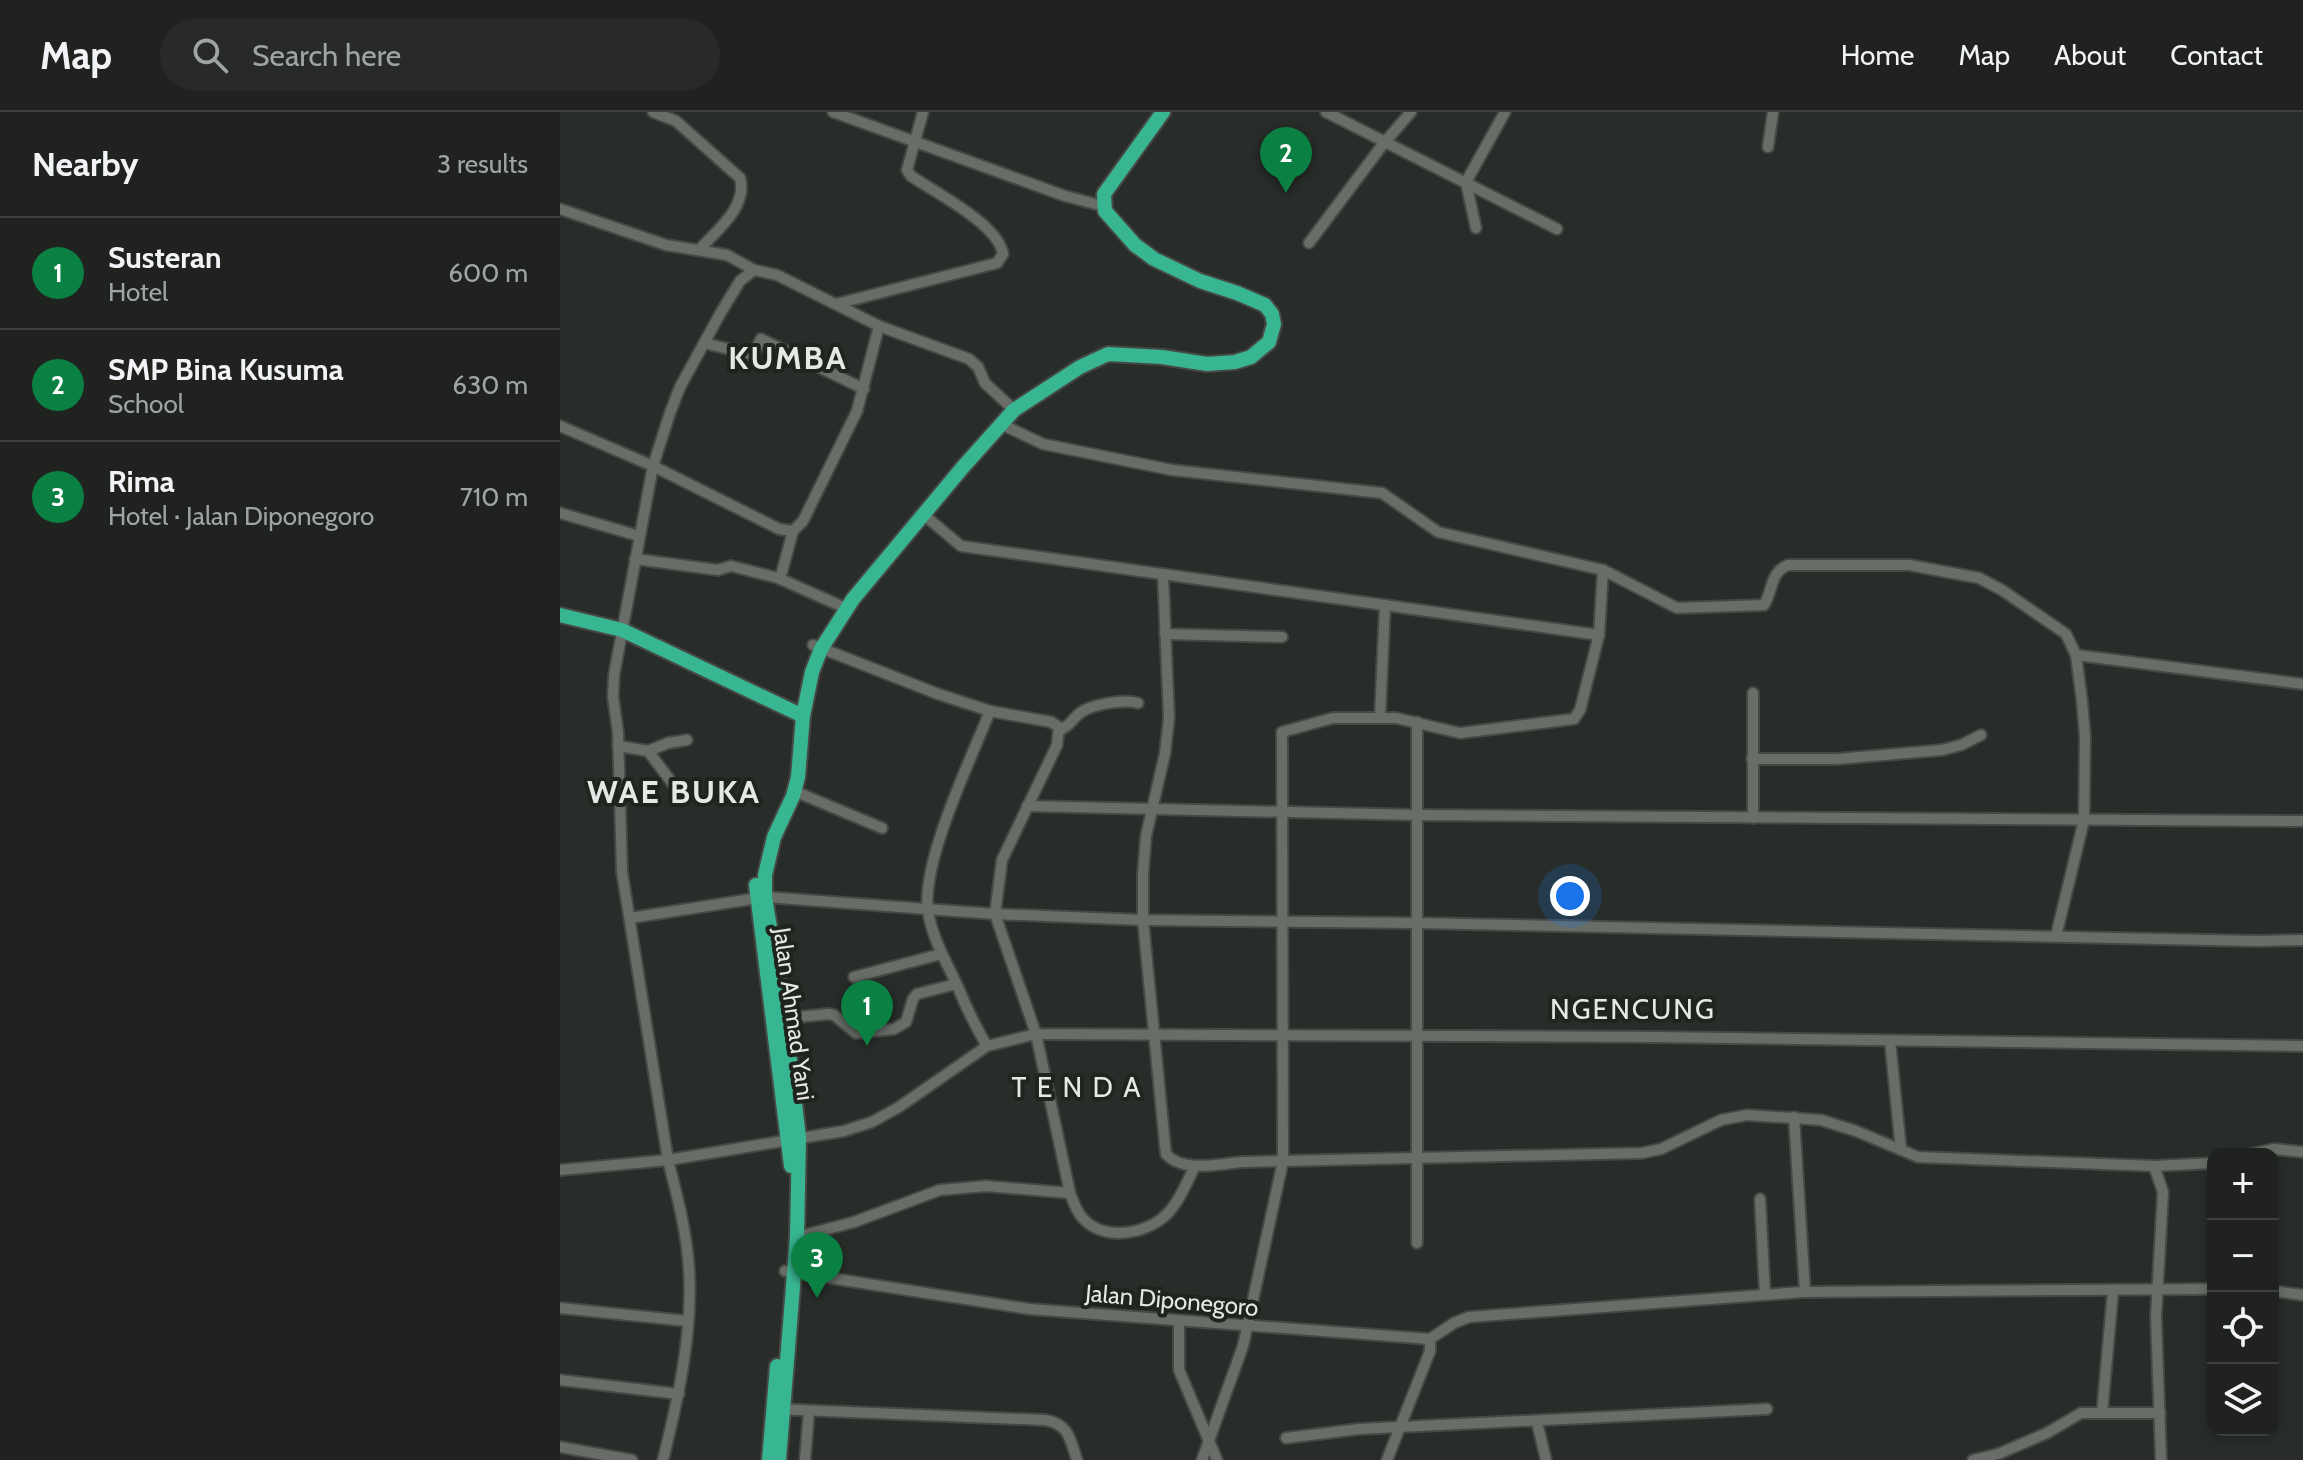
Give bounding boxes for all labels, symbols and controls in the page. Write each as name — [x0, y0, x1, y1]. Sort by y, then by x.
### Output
search box — [160, 19, 720, 91]
text: Map — [40, 32, 112, 79]
icon: search — [188, 33, 232, 77]
text: Search here — [252, 37, 401, 74]
text: Home — [1841, 38, 1914, 72]
text: Map — [1958, 38, 2010, 72]
text: About — [2054, 38, 2126, 72]
text: Contact — [2170, 38, 2263, 72]
pin: 2 — [1260, 127, 1312, 193]
text: Nearby — [32, 143, 139, 185]
text: 3 results — [437, 148, 528, 180]
text: Susteran — [108, 239, 221, 276]
text: 1 — [53, 257, 63, 289]
text: 600 m — [448, 257, 528, 289]
text: Hotel — [108, 276, 168, 308]
district label: KUMBA — [728, 338, 848, 377]
text: SMP Bina Kusuma — [108, 351, 344, 388]
text: 2 — [51, 369, 65, 401]
text: 630 m — [452, 369, 528, 401]
text: School — [108, 388, 184, 420]
text: Rima — [108, 463, 175, 500]
text: 3 — [51, 481, 65, 513]
text: 710 m — [460, 481, 528, 513]
text: Hotel · Jalan Diponegoro — [108, 500, 374, 532]
district label: WAE BUKA — [587, 772, 761, 811]
your location — [1550, 876, 1590, 916]
street label: Jalan Ahmad Yani — [767, 925, 821, 1102]
pin: 1 — [841, 980, 893, 1046]
district label: NGENCUNG — [1550, 992, 1716, 1026]
district label: T E N D A — [1012, 1070, 1142, 1104]
map controls — [2207, 1148, 2279, 1436]
button: + — [2207, 1148, 2279, 1220]
button: − — [2207, 1220, 2279, 1292]
pin: 3 — [791, 1232, 843, 1298]
street label: Jalan Diponegoro — [1083, 1278, 1260, 1322]
button: locate — [2207, 1292, 2279, 1364]
button: layers — [2207, 1364, 2279, 1436]

